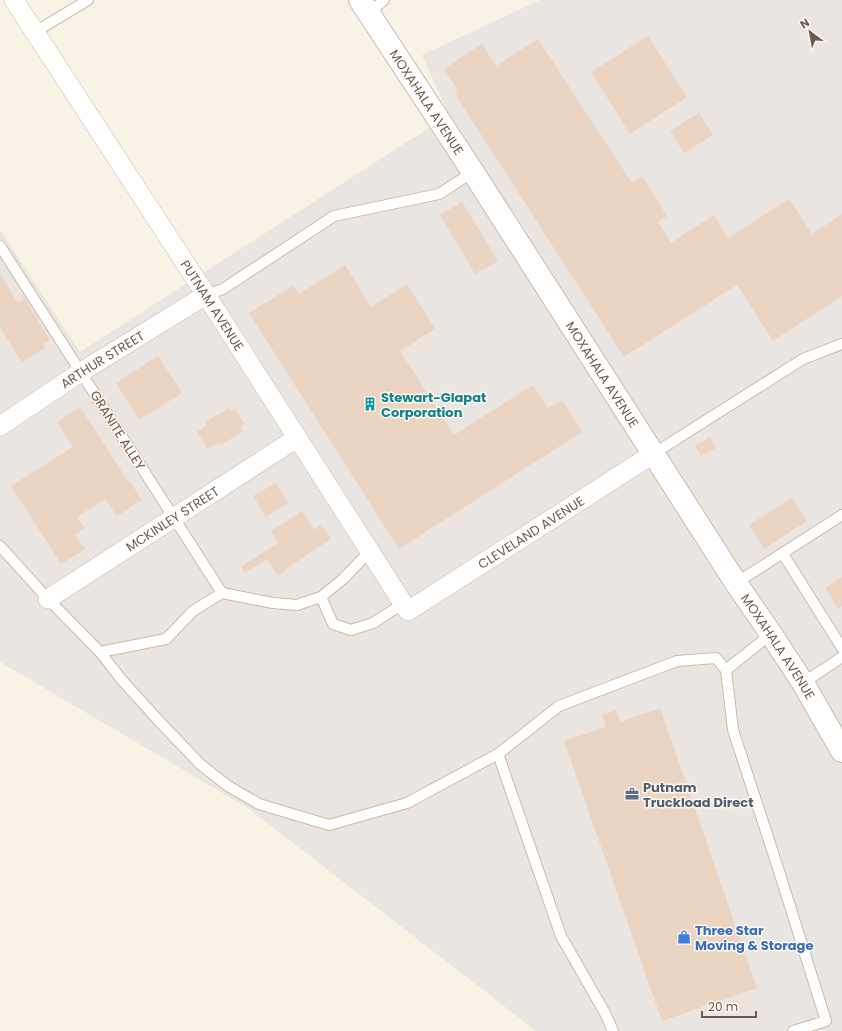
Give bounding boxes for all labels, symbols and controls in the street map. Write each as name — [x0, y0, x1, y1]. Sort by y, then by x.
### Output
north arrow — [790, 12, 830, 52]
text: N — [797, 15, 812, 32]
street label: MOXAHALA AVENUE — [385, 46, 468, 159]
street label: PUTNAM AVENUE — [176, 256, 248, 355]
street label: MOXAHALA AVENUE — [561, 318, 643, 431]
street label: ARTHUR STREET — [57, 326, 148, 393]
street label: GRANITE ALLEY — [86, 387, 150, 474]
place label: Stewart-Glapat Corporation — [381, 388, 486, 422]
building icon: Stewart-Glapat Corporation — [362, 396, 378, 412]
street label: MCKINLEY STREET — [122, 482, 223, 556]
street label: CLEVELAND AVENUE — [474, 492, 588, 574]
street label: MOXAHALA AVENUE — [736, 590, 819, 703]
place label: Putnam Truckload Direct — [643, 778, 753, 812]
office icon: Putnam Truckload Direct — [624, 786, 640, 802]
place label: Three Star Moving & Storage — [695, 921, 813, 955]
shop icon: Three Star Moving & Storage — [676, 929, 692, 945]
scale bar — [702, 993, 756, 1019]
text: 20 m — [708, 998, 738, 1015]

